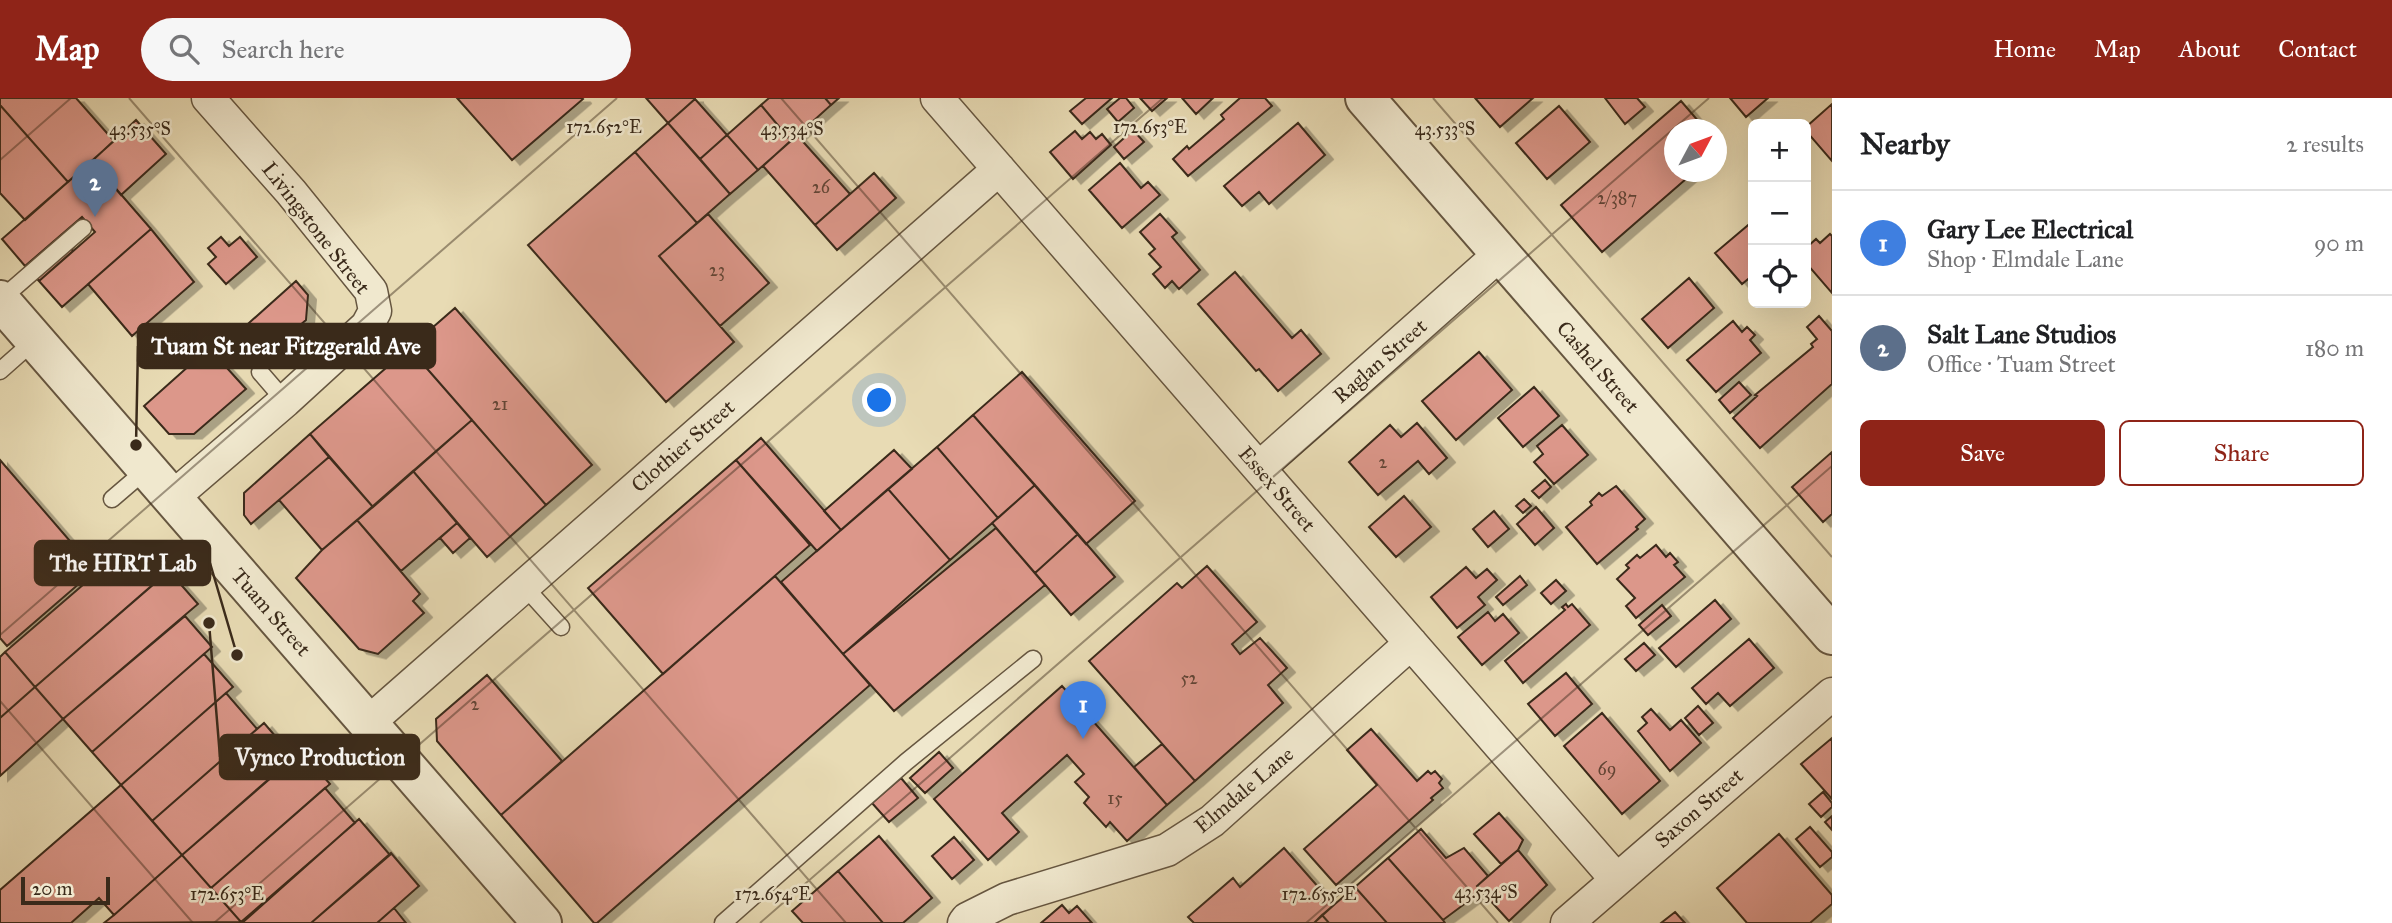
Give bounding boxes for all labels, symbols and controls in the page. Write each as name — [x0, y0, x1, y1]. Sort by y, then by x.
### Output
search box — [141, 18, 631, 81]
text: Map — [35, 29, 99, 69]
icon: search — [165, 30, 203, 68]
text: Search here — [221, 33, 345, 65]
text: Home — [1993, 34, 2056, 64]
text: Map — [2094, 34, 2141, 64]
text: About — [2179, 34, 2240, 64]
text: Contact — [2278, 34, 2357, 64]
text: 172.652°E — [566, 116, 642, 138]
text: 172.653°E — [1113, 116, 1187, 138]
text: 43.535°S — [109, 118, 171, 140]
text: 43.534°S — [760, 118, 824, 140]
text: 43.533°S — [1415, 118, 1475, 140]
north arrow — [1664, 119, 1727, 182]
map controls — [1748, 119, 1811, 308]
button: + — [1748, 119, 1811, 182]
text: Nearby — [1860, 126, 1950, 162]
text: 2 results — [2286, 130, 2364, 158]
street label: Livingstone Street — [256, 157, 376, 300]
pin: 2 — [72, 159, 118, 217]
house number: 26 — [812, 176, 831, 198]
button: − — [1748, 182, 1811, 245]
house number: 2/387 — [1597, 187, 1637, 209]
text: Gary Lee Electrical — [1927, 213, 2133, 245]
text: 1 — [1878, 229, 1888, 257]
text: 90 m — [2314, 229, 2364, 257]
button: locate — [1748, 245, 1811, 308]
text: Shop · Elmdale Lane — [1927, 245, 2124, 273]
house number: 23 — [709, 259, 725, 281]
street label: Raglan Street — [1328, 313, 1433, 409]
street label: Cashel Street — [1551, 316, 1645, 419]
text: Salt Lane Studios — [1927, 318, 2116, 350]
callout: Tuam St near Fitzgerald Ave — [138, 324, 435, 368]
text: Tuam St near Fitzgerald Ave — [150, 332, 421, 361]
text: 2 — [1877, 334, 1889, 362]
text: 180 m — [2305, 334, 2364, 362]
text: Office · Tuam Street — [1927, 350, 2116, 378]
your location — [862, 383, 896, 417]
house number: 21 — [492, 393, 508, 415]
street label: Clothier Street — [626, 394, 741, 498]
button: Save — [1860, 420, 2105, 486]
button: Share — [2119, 420, 2364, 486]
street label: Essex Street — [1233, 441, 1322, 538]
house number: 2 — [1379, 451, 1388, 473]
callout: The HIRT Lab — [35, 541, 210, 585]
text: The HIRT Lab — [48, 549, 197, 577]
street label: Tuam Street — [226, 563, 317, 662]
house number: 52 — [1180, 667, 1198, 689]
pin: 1 — [1060, 681, 1106, 739]
house number: 2 — [471, 693, 480, 715]
callout: Vynco Production — [220, 735, 419, 779]
street label: Elmdale Lane — [1189, 741, 1299, 839]
text: Vynco Production — [234, 743, 406, 772]
house number: 69 — [1598, 758, 1616, 780]
street label: Saxon Street — [1649, 762, 1749, 854]
house number: 15 — [1107, 787, 1123, 809]
scale bar — [21, 874, 110, 906]
text: 20 m — [32, 877, 73, 900]
text: 43.534°S — [1454, 881, 1518, 903]
text: 172.653°E — [190, 883, 264, 905]
text: 172.654°E — [735, 883, 811, 905]
text: 172.655°E — [1281, 883, 1357, 905]

